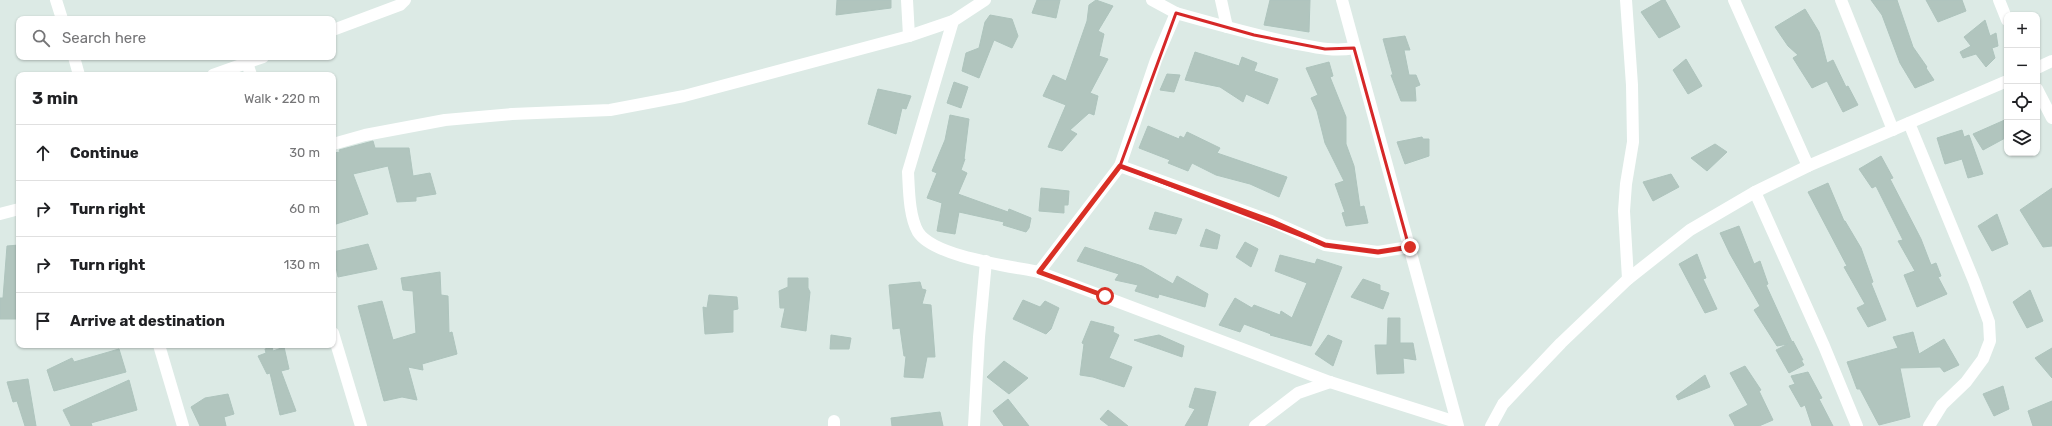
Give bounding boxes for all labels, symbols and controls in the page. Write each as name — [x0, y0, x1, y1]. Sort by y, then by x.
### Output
map controls — [2004, 12, 2040, 156]
button: + — [2004, 12, 2040, 48]
search box — [16, 16, 336, 60]
icon: search — [30, 27, 52, 49]
text: Search here — [62, 29, 146, 47]
button: − — [2004, 48, 2040, 84]
button: locate — [2004, 84, 2040, 120]
text: 3 min — [32, 88, 78, 108]
text: Walk · 220 m — [244, 91, 320, 106]
button: layers — [2004, 120, 2040, 156]
icon: ahead — [32, 142, 54, 164]
text: Continue — [70, 144, 139, 162]
text: 30 m — [289, 145, 320, 160]
icon: right — [32, 198, 54, 220]
text: Turn right — [70, 200, 145, 218]
text: 60 m — [289, 201, 320, 216]
route end — [1401, 238, 1419, 256]
icon: right — [32, 254, 54, 276]
text: Turn right — [70, 256, 145, 274]
text: 130 m — [284, 257, 320, 272]
route start — [1096, 287, 1114, 305]
icon: arrive — [32, 310, 54, 332]
text: Arrive at destination — [70, 312, 225, 330]

